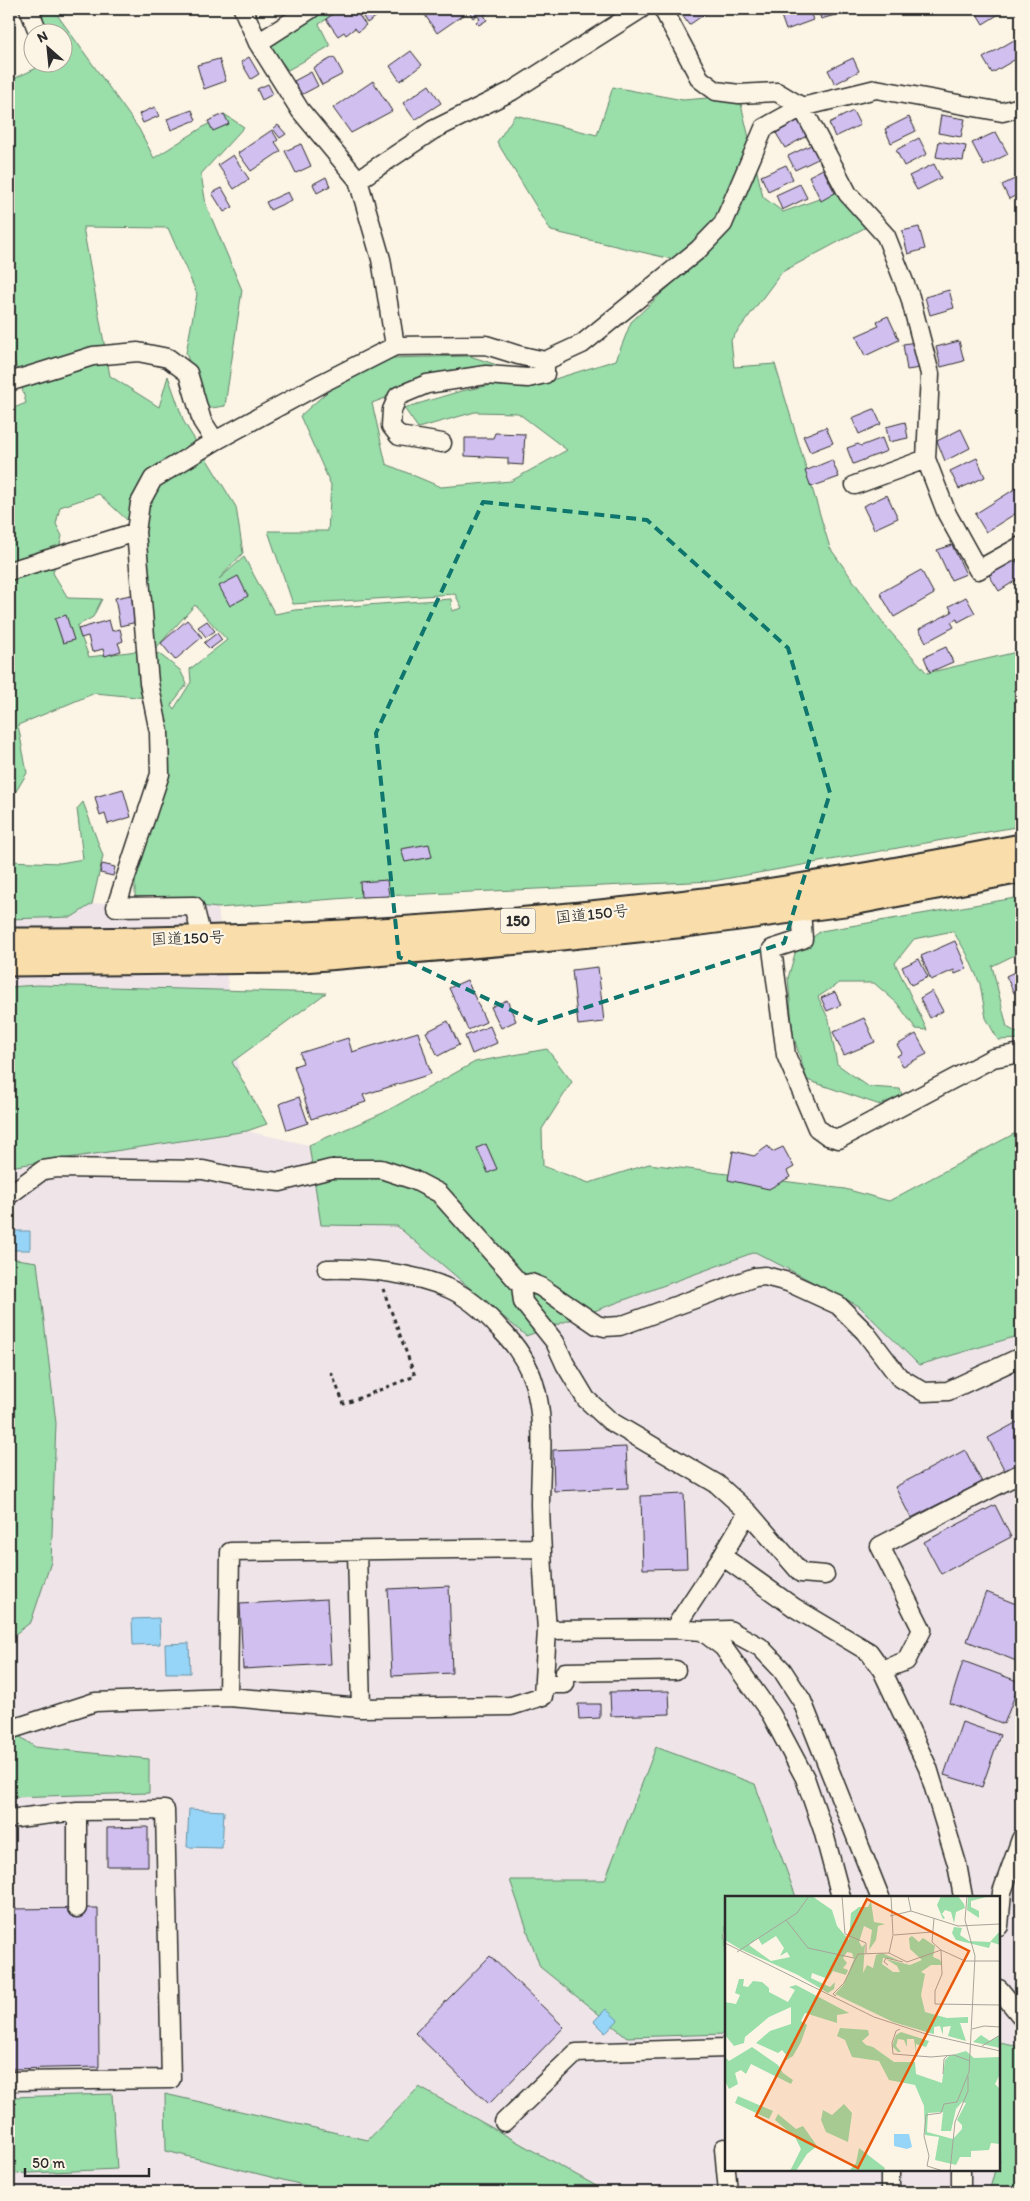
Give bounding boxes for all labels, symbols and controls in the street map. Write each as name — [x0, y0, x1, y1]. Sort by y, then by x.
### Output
north arrow — [22, 22, 72, 72]
text: N — [34, 27, 50, 47]
street label: 国道150号 — [554, 901, 630, 927]
road number: 150 — [500, 908, 536, 934]
street label: 国道150号 — [151, 927, 225, 949]
inset map — [725, 1896, 1000, 2171]
scale bar — [25, 2146, 149, 2178]
text: 50 m — [32, 2154, 65, 2172]

